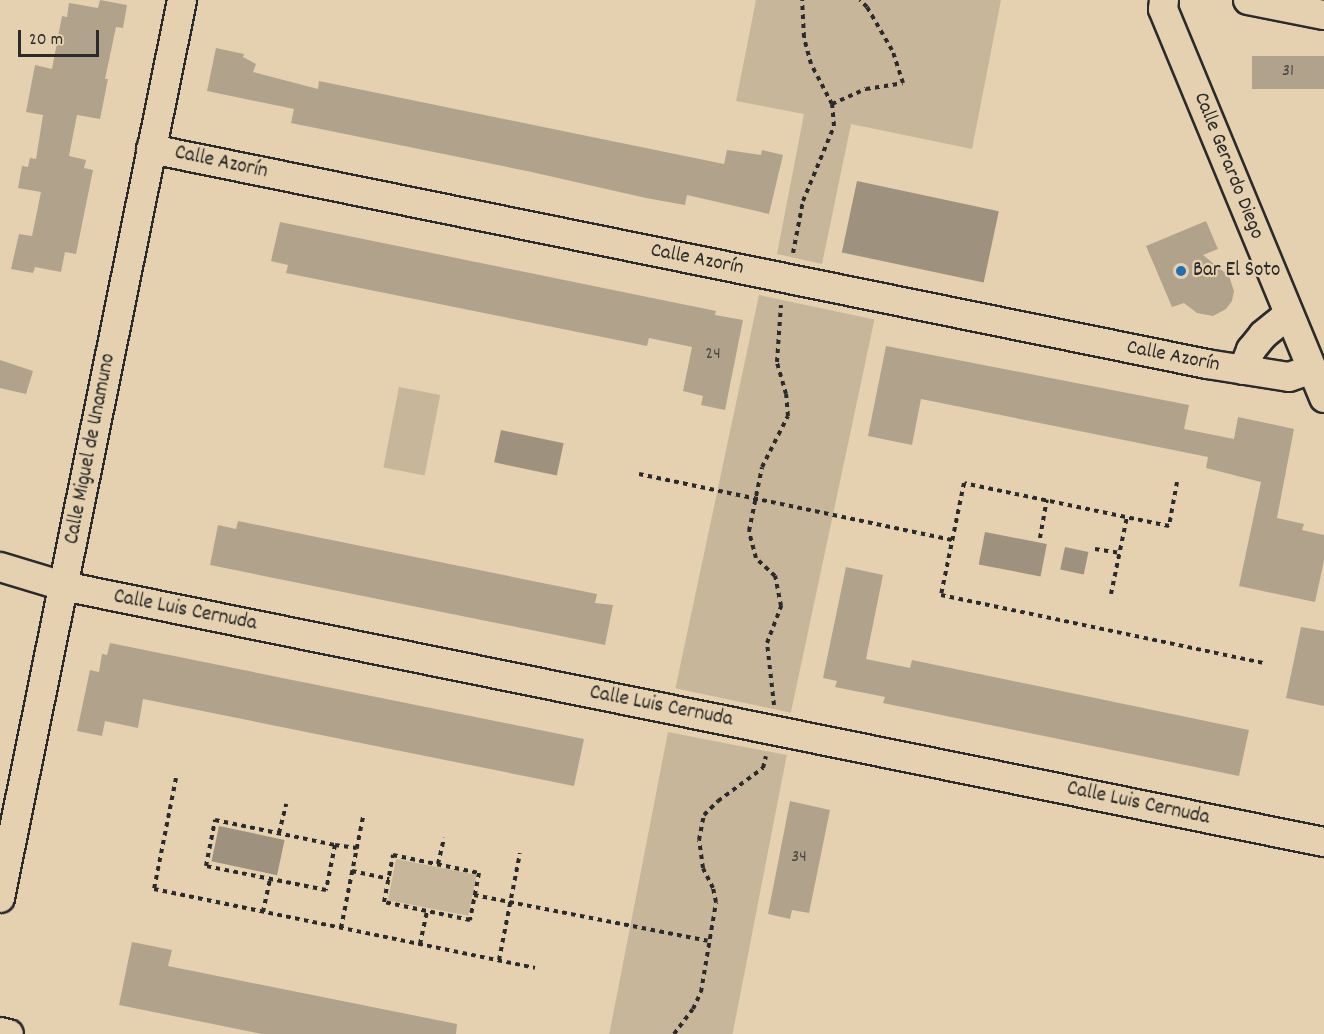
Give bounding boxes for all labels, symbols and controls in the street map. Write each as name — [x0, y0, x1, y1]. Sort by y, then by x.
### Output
scale bar — [21, 18, 102, 56]
text: 20 m — [29, 28, 63, 53]
house number: 31 — [1282, 61, 1294, 83]
street label: Calle Gerardo Diego — [1187, 89, 1269, 243]
street label: Calle Azorín — [172, 141, 270, 185]
street label: Calle Azorín — [648, 239, 746, 281]
place label: Bar El Soto — [1193, 258, 1280, 284]
marker: Bar El Soto — [1174, 264, 1188, 278]
street label: Calle Azorín — [1124, 336, 1222, 378]
house number: 24 — [705, 344, 721, 366]
street label: Calle Miguel de Unamuno — [60, 351, 122, 547]
street label: Calle Luis Cernuda — [111, 585, 259, 637]
street label: Calle Luis Cernuda — [587, 681, 735, 733]
street label: Calle Luis Cernuda — [1064, 777, 1212, 831]
house number: 34 — [791, 847, 807, 869]

